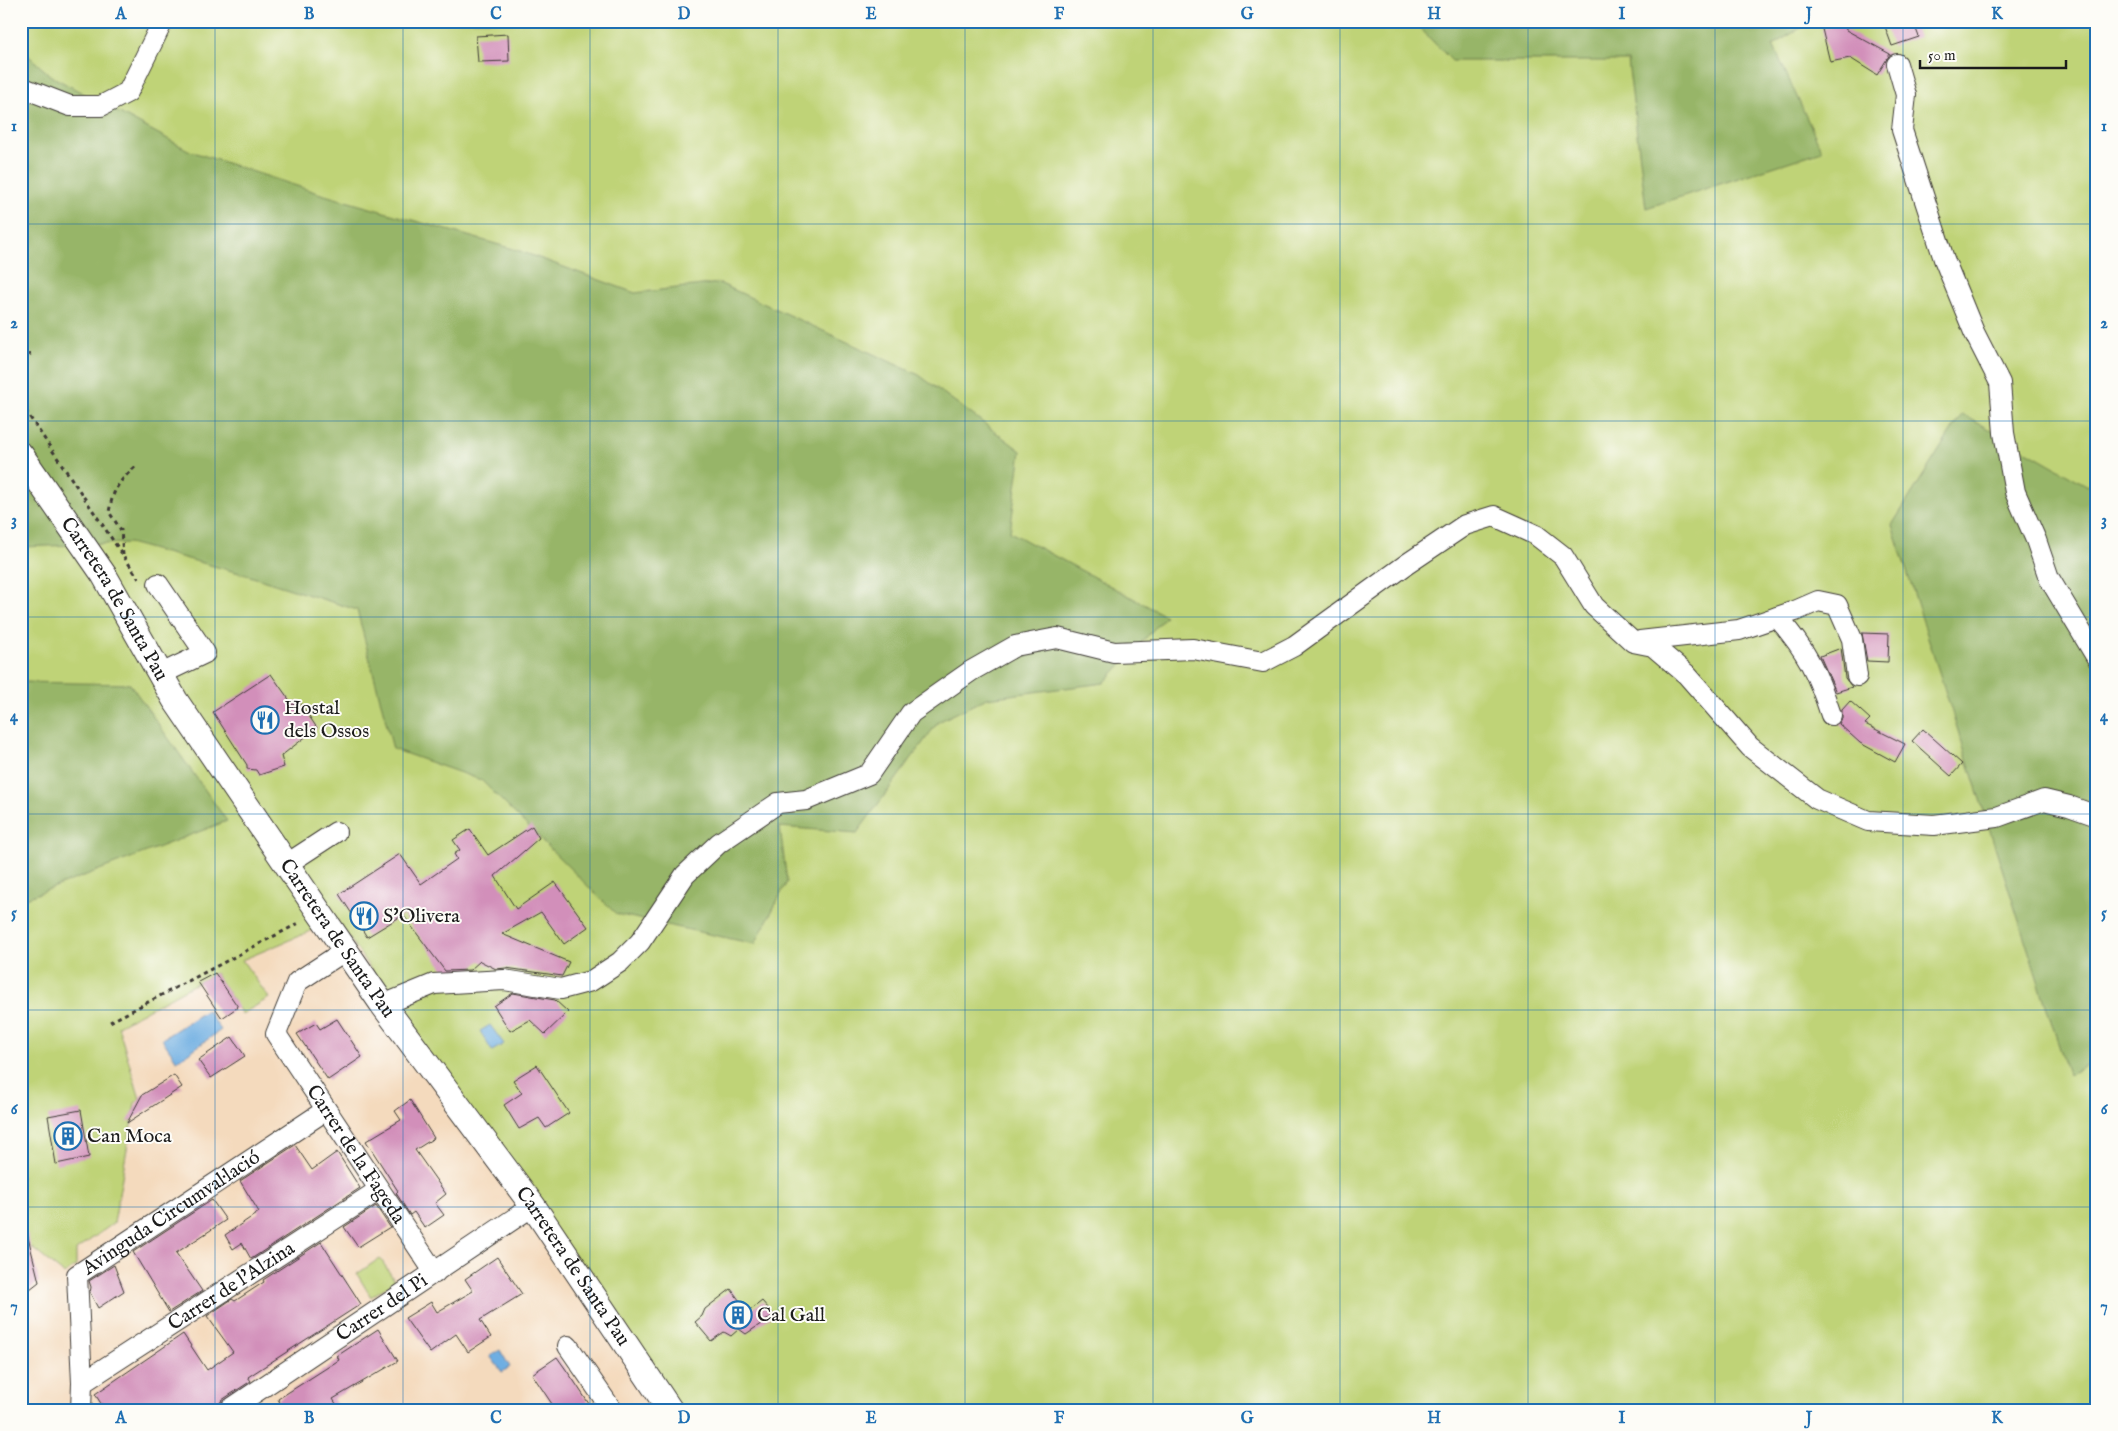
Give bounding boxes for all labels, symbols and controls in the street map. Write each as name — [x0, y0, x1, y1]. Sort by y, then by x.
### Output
text: A — [115, 5, 128, 25]
text: B — [304, 5, 315, 25]
text: C — [490, 5, 502, 25]
text: D — [678, 5, 691, 25]
text: E — [865, 5, 877, 25]
text: F — [1054, 5, 1065, 25]
text: G — [1241, 5, 1254, 25]
text: H — [1427, 5, 1441, 25]
text: I — [1619, 5, 1626, 25]
text: J — [1804, 5, 1813, 25]
text: K — [1991, 5, 2004, 25]
scale bar — [1920, 38, 2067, 70]
text: 50 m — [1928, 46, 1956, 65]
text: 1 — [11, 117, 17, 137]
text: 1 — [2101, 117, 2107, 137]
text: 2 — [10, 314, 18, 334]
text: 2 — [2100, 314, 2108, 334]
text: 3 — [11, 511, 17, 531]
text: 3 — [2101, 511, 2107, 531]
street label: Carretera de Santa Pau — [55, 512, 174, 685]
place label: Hostal dels Ossos — [284, 696, 369, 744]
restaurant icon: Hostal dels Ossos — [250, 705, 280, 735]
text: 4 — [10, 707, 19, 727]
text: 4 — [2100, 707, 2109, 727]
street label: Carretera de Santa Pau — [274, 854, 401, 1023]
restaurant icon: S'Olivera — [349, 901, 379, 931]
text: 5 — [11, 904, 17, 924]
place label: S'Olivera — [383, 904, 460, 929]
text: 5 — [2101, 904, 2107, 924]
street label: Carrer de la Fageda — [301, 1080, 411, 1229]
text: 6 — [11, 1100, 19, 1120]
text: 6 — [2101, 1100, 2109, 1120]
building icon: Can Moca — [53, 1121, 83, 1151]
place label: Can Moca — [87, 1124, 172, 1149]
street label: Avinguda Circumval·lació — [77, 1145, 265, 1281]
street label: Carretera de Santa Pau — [510, 1181, 636, 1351]
street label: Carrer de l'Alzina — [163, 1236, 300, 1336]
street label: Carrer del Pi — [331, 1268, 432, 1347]
text: 7 — [10, 1297, 18, 1317]
text: 7 — [2100, 1297, 2108, 1317]
building icon: Cal Gall — [723, 1300, 753, 1330]
place label: Cal Gall — [757, 1303, 826, 1328]
text: A — [115, 1409, 128, 1429]
text: B — [304, 1409, 315, 1429]
text: C — [490, 1409, 502, 1429]
text: D — [678, 1409, 691, 1429]
text: E — [865, 1409, 877, 1429]
text: F — [1054, 1409, 1065, 1429]
text: G — [1241, 1409, 1254, 1429]
text: H — [1427, 1409, 1441, 1429]
text: I — [1619, 1409, 1626, 1429]
text: J — [1804, 1409, 1813, 1429]
text: K — [1991, 1409, 2004, 1429]

